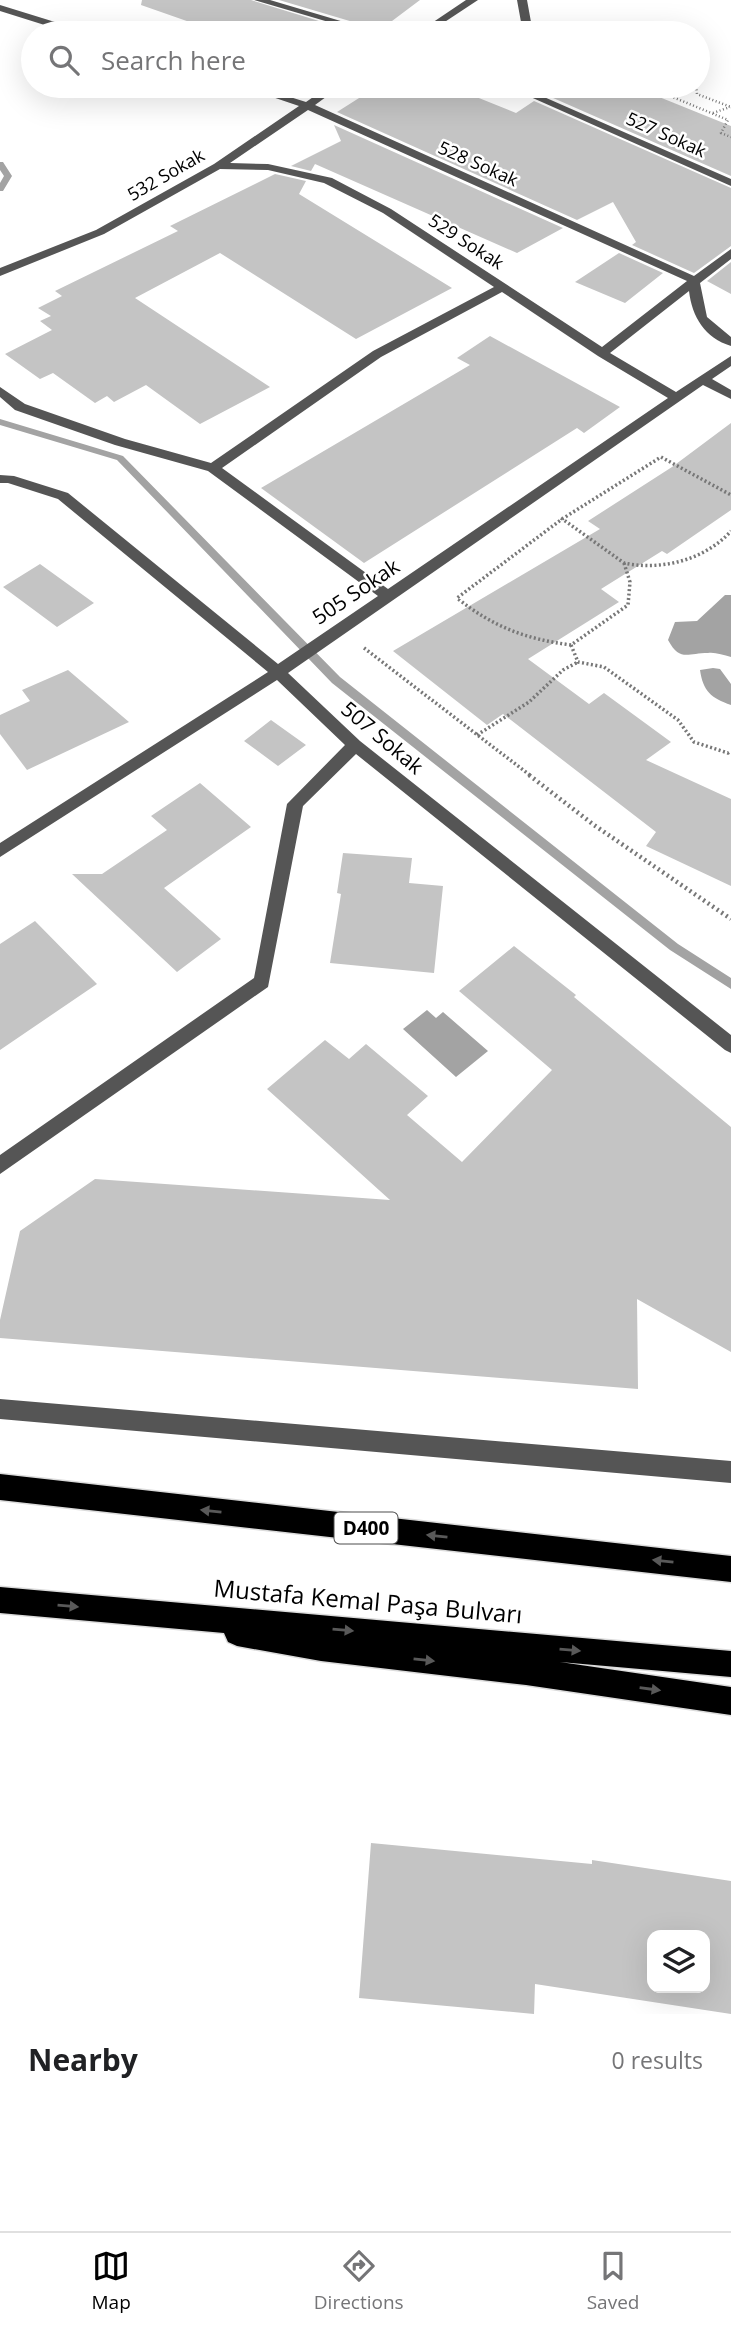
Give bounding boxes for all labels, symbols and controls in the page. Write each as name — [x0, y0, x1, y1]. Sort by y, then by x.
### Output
search box — [21, 21, 710, 98]
icon: search — [45, 41, 83, 79]
text: Search here — [101, 42, 246, 78]
street label: 527 Sokak — [623, 106, 711, 163]
street label: 528 Sokak — [435, 135, 523, 192]
street label: 532 Sokak — [123, 142, 209, 206]
street label: 529 Sokak — [424, 208, 509, 275]
street label: 505 Sokak — [306, 552, 404, 631]
street label: 507 Sokak — [336, 695, 430, 780]
one-way arrow — [200, 1505, 222, 1516]
road number: D400 — [334, 1512, 398, 1544]
one-way arrow — [426, 1530, 448, 1541]
one-way arrow — [652, 1556, 674, 1567]
street label: Mustafa Kemal Paşa Bulvarı — [213, 1571, 524, 1630]
one-way arrow — [57, 1601, 79, 1612]
one-way arrow — [333, 1625, 355, 1636]
one-way arrow — [559, 1645, 581, 1656]
one-way arrow — [413, 1654, 435, 1665]
one-way arrow — [639, 1684, 661, 1695]
map controls — [647, 1930, 710, 1993]
button: layers — [647, 1930, 710, 1993]
text: Nearby — [28, 2039, 138, 2080]
text: 0 results — [612, 2044, 703, 2076]
tab: Map — [92, 2247, 131, 2315]
tab: Directions — [314, 2247, 404, 2315]
tab: Saved — [587, 2247, 639, 2315]

